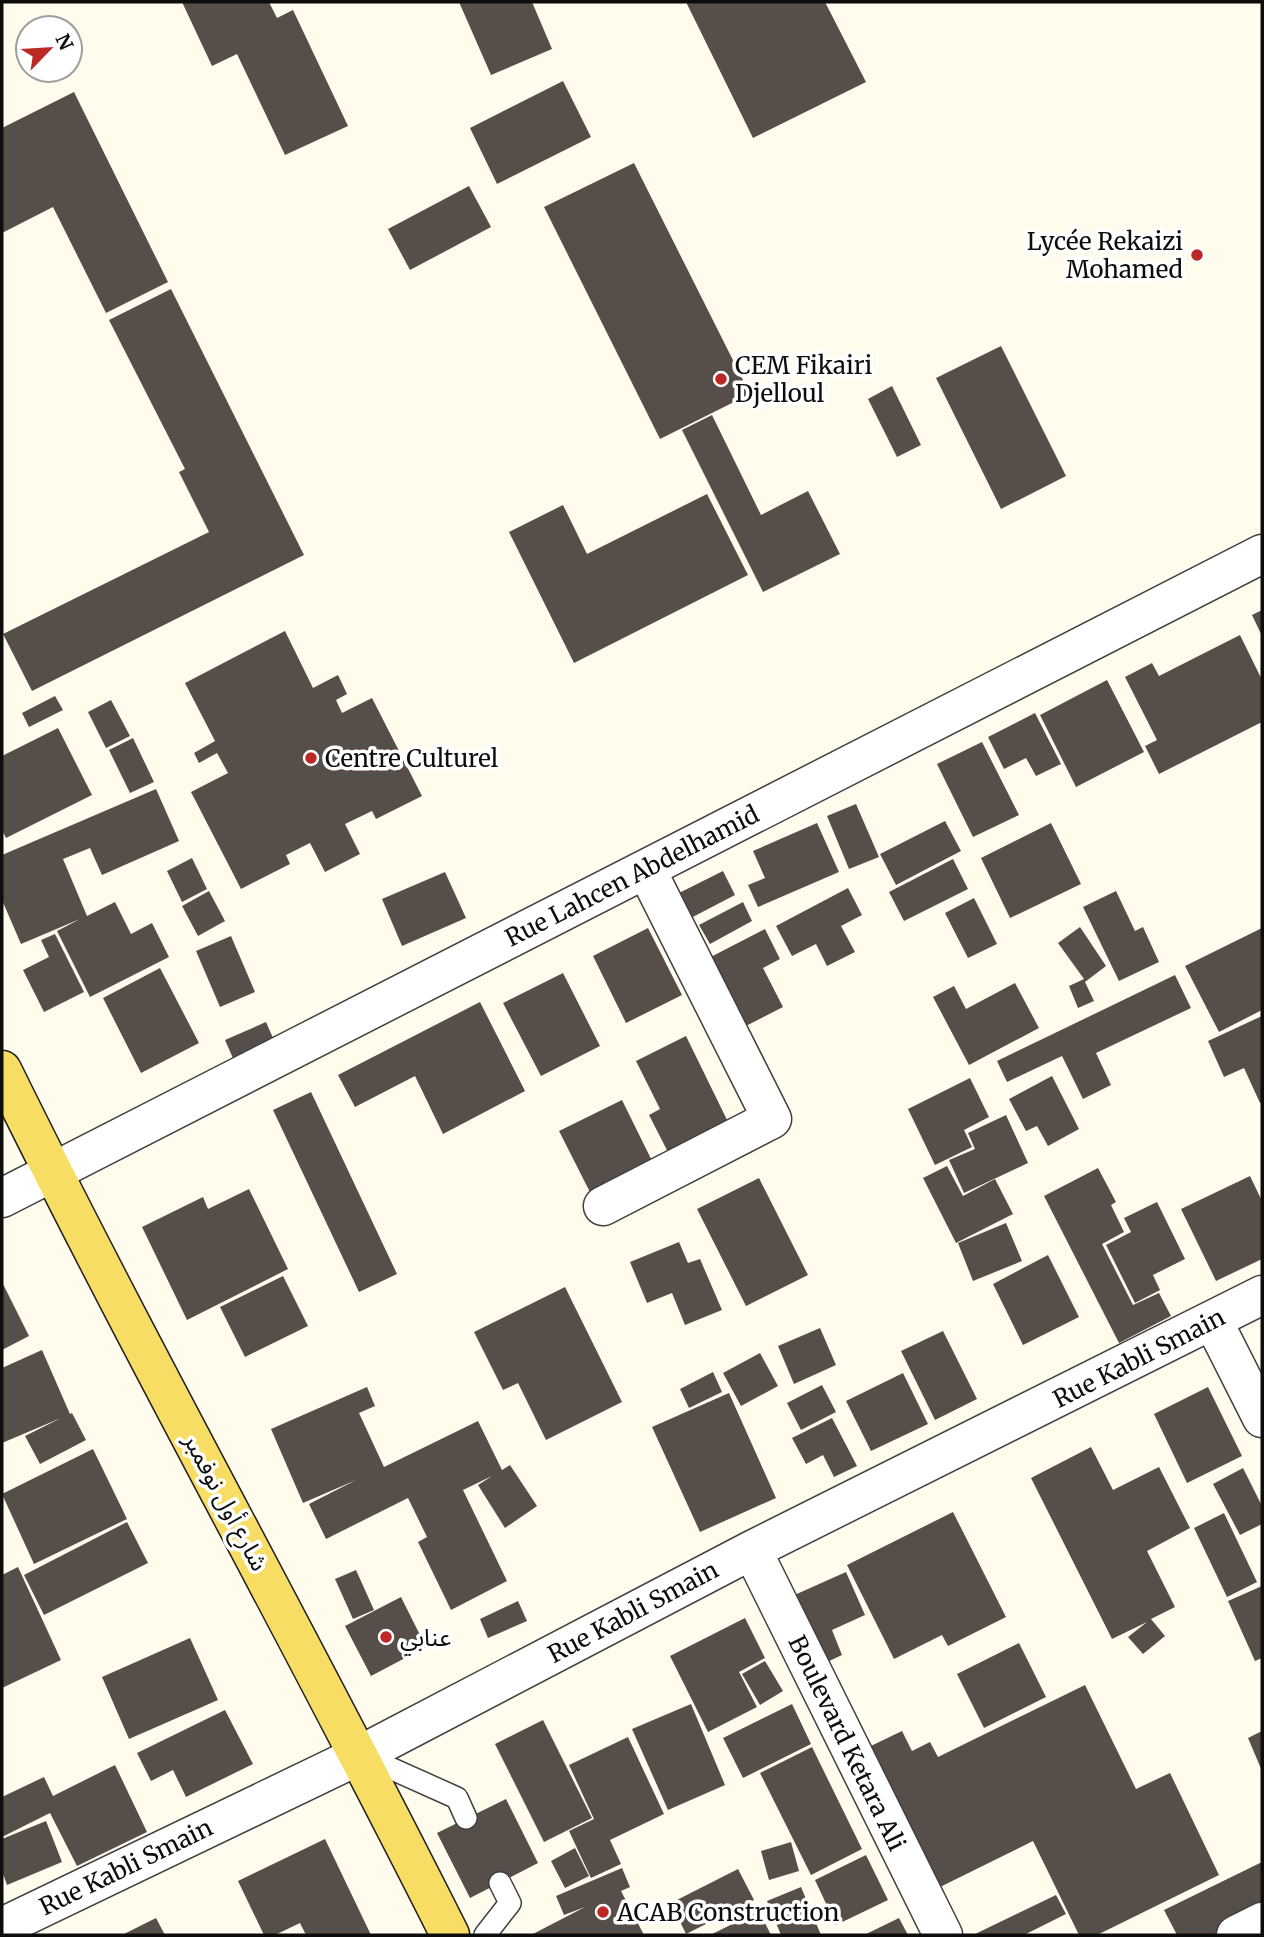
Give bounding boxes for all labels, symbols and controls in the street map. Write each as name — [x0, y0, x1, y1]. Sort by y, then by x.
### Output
north arrow — [14, 14, 84, 84]
text: N — [50, 30, 78, 54]
place label: Lycée Rekaizi Mohamed — [1027, 226, 1183, 285]
marker: Lycée Rekaizi Mohamed — [1189, 247, 1205, 263]
place label: CEM Fikairi Djelloul — [735, 350, 873, 409]
marker: CEM Fikairi Djelloul — [713, 371, 729, 387]
place label: Centre Culturel — [325, 743, 498, 774]
marker: Centre Culturel — [303, 750, 319, 766]
street label: Rue Lahcen Abdelhamid — [500, 798, 764, 954]
street label: Rue Kabli Smain — [1048, 1301, 1230, 1415]
street label: شارع أول نوفمبر — [175, 1427, 275, 1577]
street label: Rue Kabli Smain — [542, 1554, 724, 1670]
place label: عنابي — [400, 1622, 451, 1656]
marker: عنابي — [378, 1629, 394, 1645]
street label: Boulevard Ketara Ali — [781, 1630, 913, 1856]
street label: Rue Kabli Smain — [34, 1812, 218, 1922]
place label: ACAB Construction — [616, 1897, 840, 1928]
marker: ACAB Construction — [595, 1904, 611, 1920]

